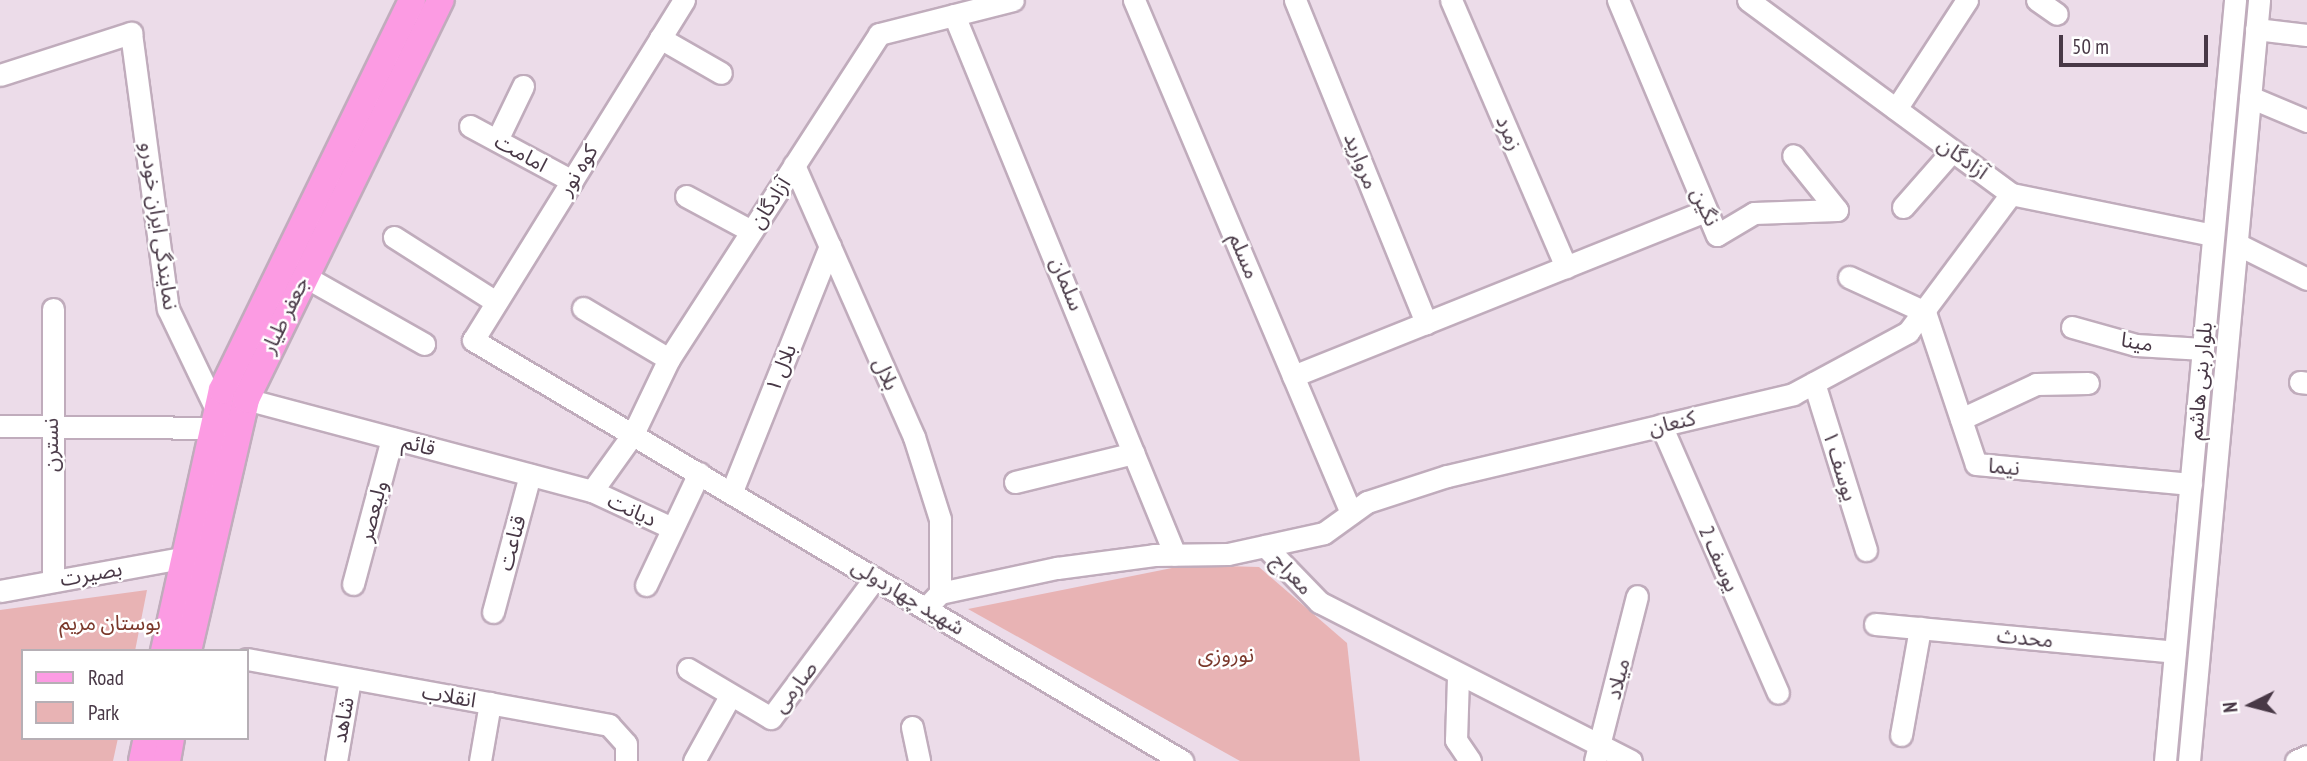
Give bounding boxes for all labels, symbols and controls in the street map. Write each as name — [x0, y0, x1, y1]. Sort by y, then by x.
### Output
scale bar — [2062, 21, 2211, 65]
text: 50 m — [2072, 33, 2109, 60]
street label: زمرد — [1490, 112, 1528, 154]
street label: امامت — [490, 128, 552, 178]
street label: مروارید — [1338, 129, 1384, 193]
street label: آزادگان — [1933, 131, 1993, 185]
street label: نمایندگی ایران خودرو — [135, 140, 183, 312]
street label: کوه نور — [553, 140, 603, 200]
street label: آزادگان — [744, 173, 796, 233]
street label: نگین — [1685, 184, 1725, 230]
street label: مسلم — [1223, 229, 1265, 283]
street label: سلمان — [1045, 254, 1089, 314]
street label: جعفر طیار — [256, 272, 314, 358]
street label: بلوار بنی هاشم — [2182, 321, 2218, 441]
street label: مینا — [2119, 327, 2155, 357]
street label: بلال ۱ — [760, 340, 802, 396]
street label: بلال — [868, 354, 904, 394]
street label: کنعان — [1646, 405, 1698, 441]
street label: نسترن — [38, 418, 64, 472]
street label: یوسف ۱ — [1817, 428, 1863, 504]
street label: قائم — [400, 429, 438, 461]
street label: نیما — [1987, 453, 2021, 481]
street label: ولیعصر — [353, 478, 393, 544]
street label: دیانت — [604, 488, 660, 532]
street label: قناعت — [493, 513, 531, 573]
street label: یوسف 2 — [1693, 522, 1745, 596]
street label: معراج — [1266, 548, 1318, 600]
street label: شهید چهاردولی — [847, 553, 969, 641]
street label: بصیرت — [58, 556, 124, 592]
park label: بوستان مریم — [59, 610, 161, 636]
street label: محدث — [1996, 623, 2054, 653]
park label: نوروزی — [1198, 642, 1254, 668]
legend — [21, 649, 248, 740]
street label: صارمی — [767, 656, 823, 718]
street label: میلاد — [1601, 656, 1635, 702]
text: Road — [88, 664, 124, 691]
north arrow — [2216, 670, 2286, 740]
street label: انقلاب — [420, 679, 478, 713]
street label: شاهد — [327, 695, 359, 745]
text: Park — [88, 699, 119, 726]
text: N — [2218, 701, 2243, 714]

